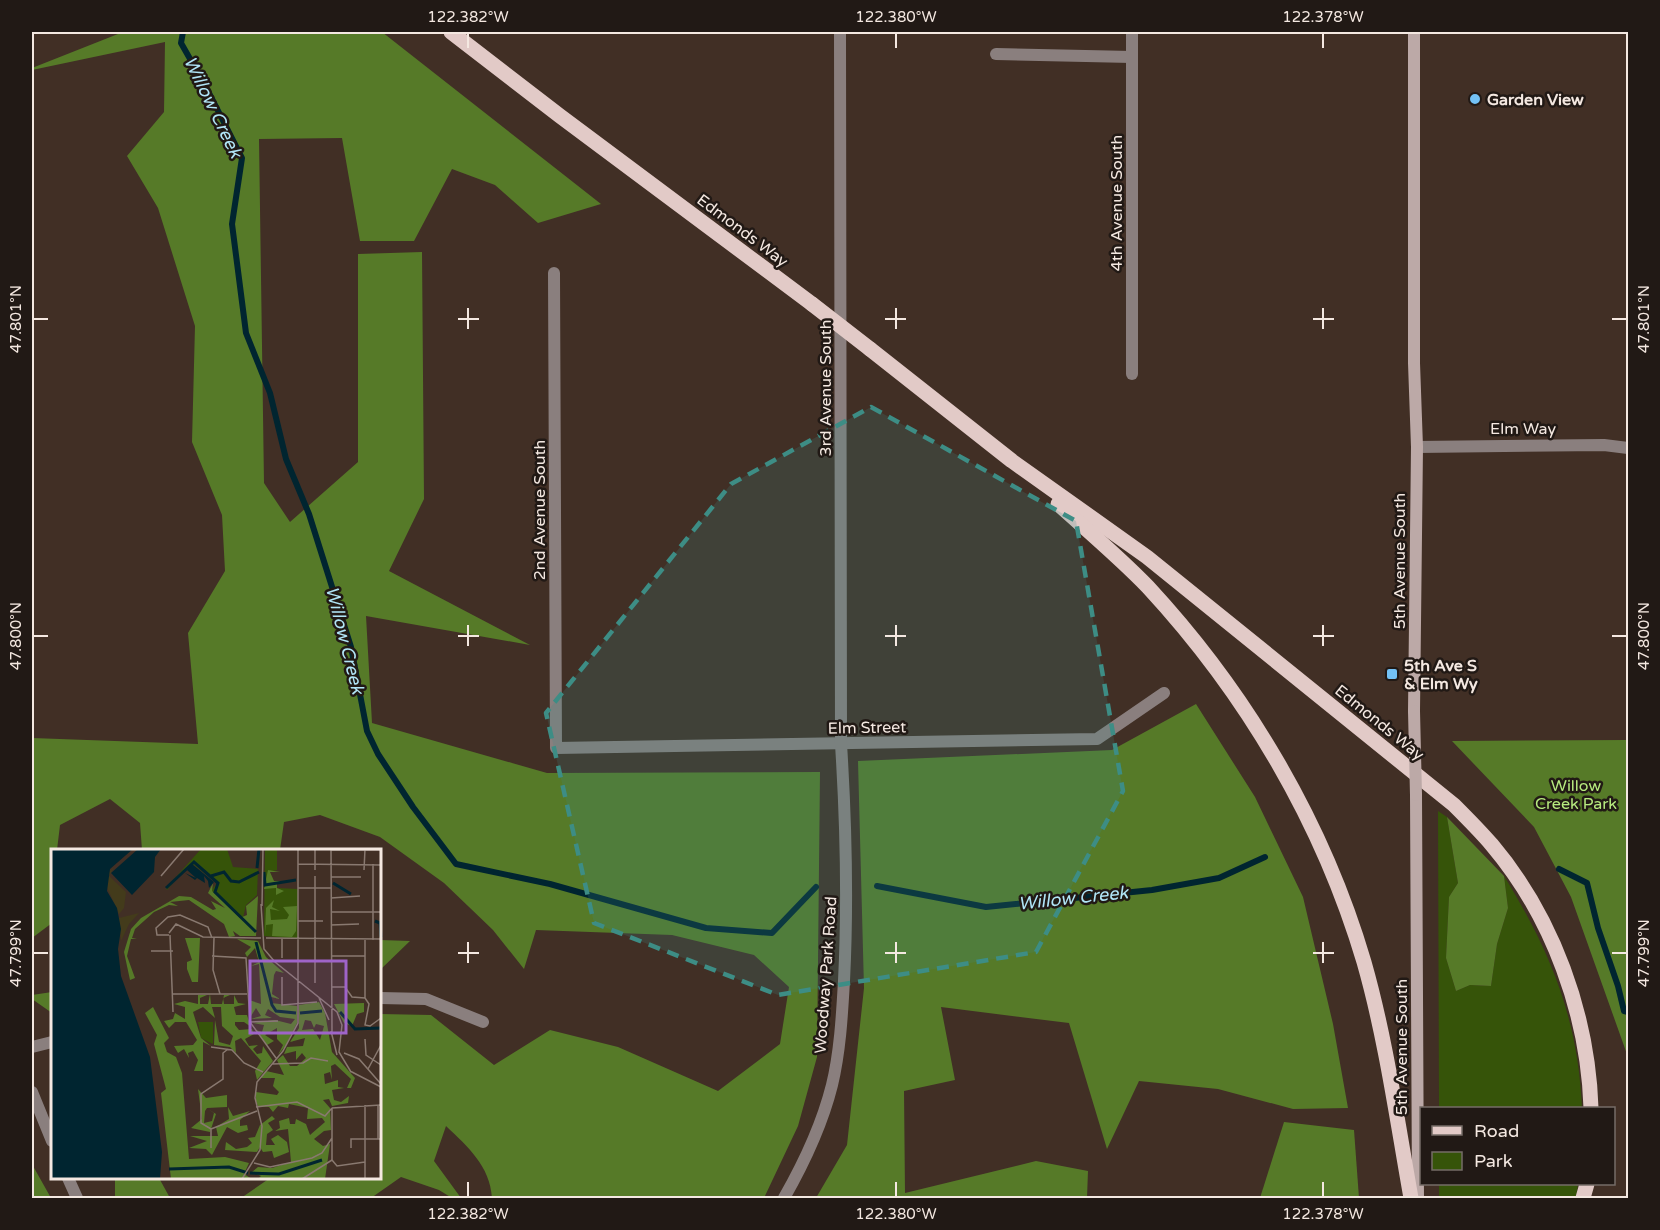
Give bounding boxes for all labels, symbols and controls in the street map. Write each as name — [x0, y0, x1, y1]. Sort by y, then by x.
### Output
text: 122.382°W — [427, 8, 509, 26]
text: 122.380°W — [855, 8, 937, 26]
text: 122.378°W — [1282, 8, 1364, 26]
water label: Willow Creek — [179, 53, 248, 163]
place label: Garden View — [1487, 90, 1584, 110]
marker: Garden View — [1468, 92, 1482, 106]
street label: 4th Avenue South — [1107, 135, 1127, 271]
street label: Edmonds Way — [693, 190, 792, 272]
text: 47.801°N — [7, 285, 25, 353]
text: 47.801°N — [1635, 285, 1653, 353]
street label: 3rd Avenue South — [816, 320, 836, 456]
street label: Elm Way — [1490, 419, 1556, 439]
street label: 2nd Avenue South — [530, 440, 550, 580]
street label: 5th Avenue South — [1390, 493, 1410, 629]
water label: Willow Creek — [321, 584, 369, 697]
text: 47.800°N — [7, 602, 25, 670]
text: 47.800°N — [1635, 602, 1653, 670]
place label: 5th Ave S & Elm Wy — [1404, 656, 1478, 694]
marker: 5th Ave S & Elm Wy — [1385, 667, 1399, 681]
street label: Edmonds Way — [1331, 681, 1428, 765]
street label: Elm Street — [827, 717, 907, 739]
park label: Willow Creek Park — [1535, 776, 1617, 814]
inset map — [51, 849, 381, 1179]
water label: Willow Creek — [1017, 881, 1130, 915]
street label: Woodway Park Road — [811, 896, 841, 1054]
text: 47.799°N — [7, 919, 25, 987]
text: 47.799°N — [1635, 919, 1653, 987]
street label: 5th Avenue South — [1392, 979, 1412, 1115]
legend — [1420, 1107, 1615, 1185]
text: Road — [1474, 1120, 1519, 1142]
text: Park — [1474, 1150, 1513, 1172]
text: 122.382°W — [427, 1205, 509, 1223]
text: 122.380°W — [855, 1205, 937, 1223]
text: 122.378°W — [1282, 1205, 1364, 1223]

